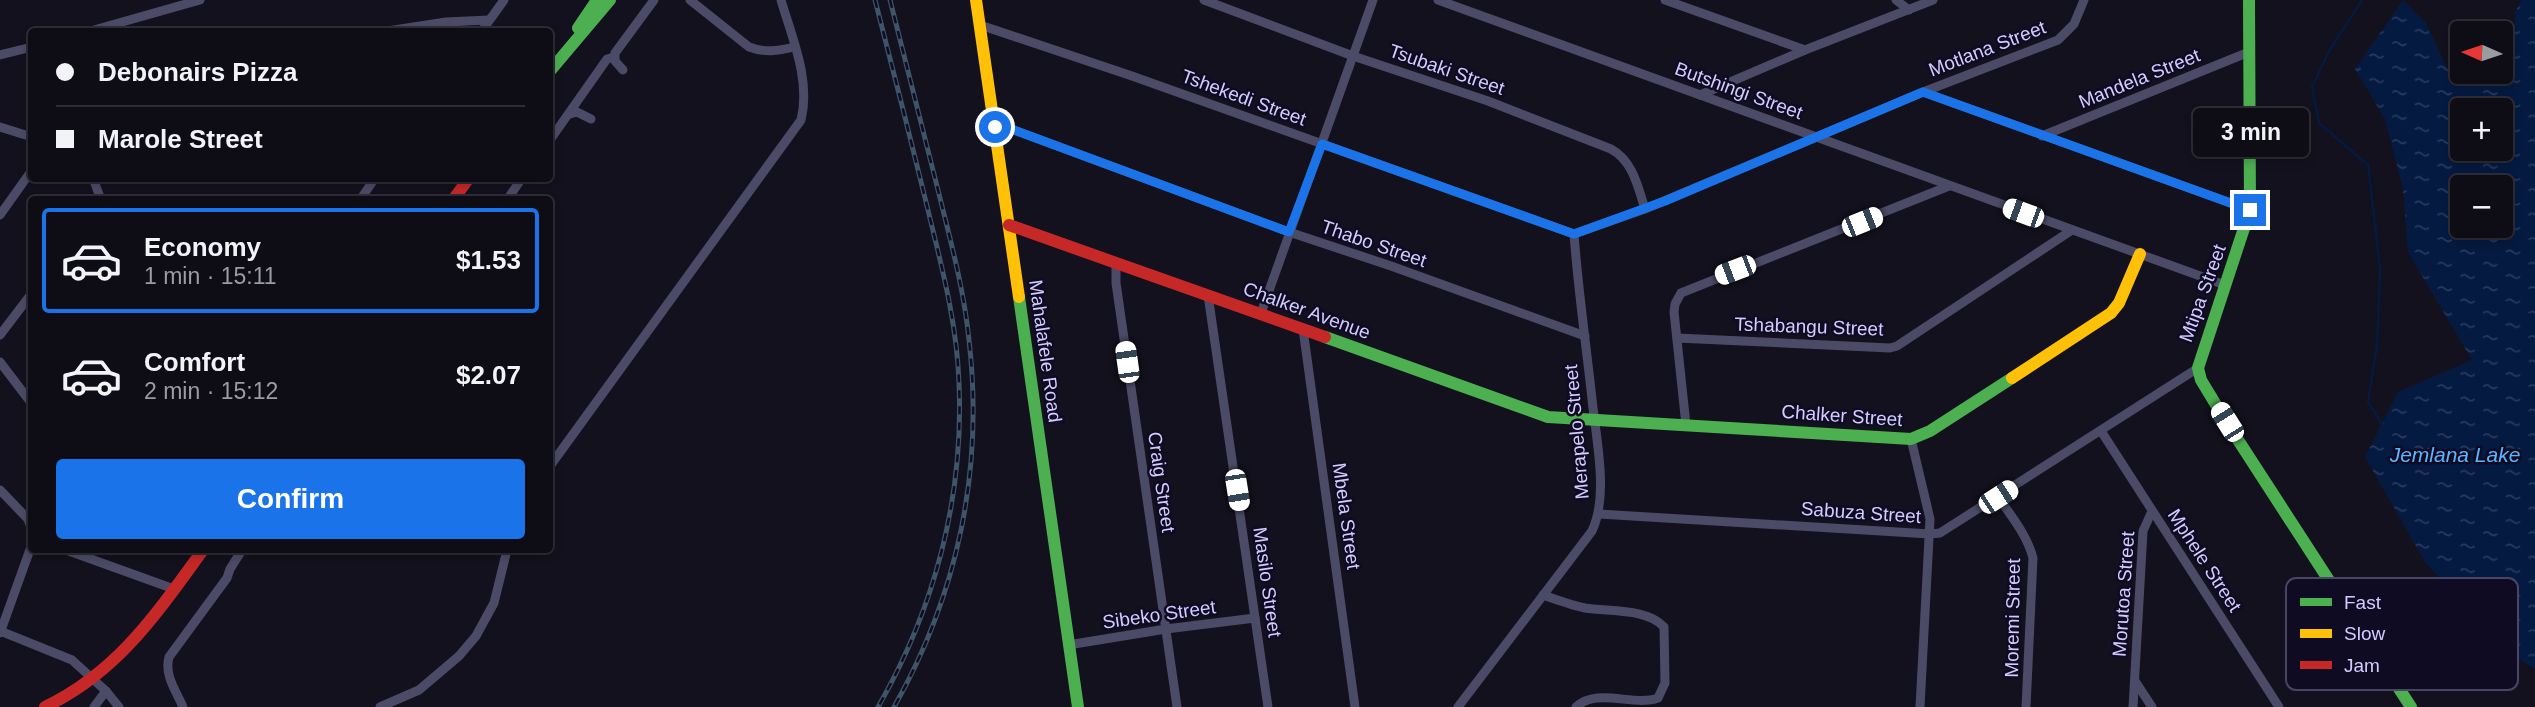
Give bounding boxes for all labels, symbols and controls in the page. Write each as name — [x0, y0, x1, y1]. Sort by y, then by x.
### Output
street label: Motlana Street — [1926, 16, 2049, 80]
north arrow — [2450, 21, 2513, 84]
map controls — [2450, 21, 2513, 238]
street label: Tsubaki Street — [1386, 40, 1508, 99]
street label: Mandela Street — [2076, 44, 2204, 112]
text: Debonairs Pizza — [98, 57, 297, 87]
street label: Butshingi Street — [1672, 58, 1806, 124]
street label: Tshekedi Street — [1179, 65, 1310, 130]
button: + — [2450, 98, 2513, 161]
callout: 3 min — [2192, 108, 2308, 158]
route start — [979, 111, 1011, 143]
text: 3 min — [2221, 119, 2281, 145]
text: Marole Street — [98, 124, 263, 154]
button: − — [2450, 175, 2513, 238]
route end — [2234, 194, 2266, 226]
car — [2000, 196, 2047, 230]
car — [1839, 204, 1886, 240]
street label: Thabo Street — [1318, 216, 1430, 272]
icon: car — [60, 229, 123, 292]
text: Economy — [144, 232, 261, 262]
street label: Mtipa Street — [2175, 241, 2230, 345]
text: $1.53 — [456, 245, 521, 275]
car — [1712, 253, 1759, 287]
text: 1 min · 15:11 — [144, 263, 277, 289]
street label: Mahalafele Road — [1025, 278, 1066, 424]
street label: Chalker Avenue — [1240, 278, 1373, 343]
street label: Tshabangu Street — [1734, 313, 1884, 340]
car — [1114, 340, 1141, 384]
icon: car — [60, 344, 123, 407]
text: Comfort — [144, 347, 245, 377]
text: $2.07 — [456, 360, 521, 390]
street label: Merapelo Street — [1560, 363, 1593, 500]
text: 2 min · 15:12 — [144, 378, 278, 404]
car — [2207, 399, 2248, 445]
street label: Chalker Street — [1781, 401, 1904, 430]
street label: Craig Street — [1144, 430, 1179, 534]
water label: Jemlana Lake — [2389, 443, 2520, 466]
button: Confirm — [56, 459, 525, 539]
street label: Mbela Street — [1329, 461, 1364, 572]
car — [1224, 468, 1251, 512]
car — [1975, 477, 2022, 517]
street label: Sabuza Street — [1800, 498, 1922, 527]
street label: Mphele Street — [2164, 505, 2246, 616]
street label: Masilo Street — [1249, 526, 1286, 639]
street label: Morutoa Street — [2109, 530, 2138, 657]
street label: Moremi Street — [2001, 557, 2024, 678]
legend — [2286, 578, 2518, 690]
text: Fast — [2344, 592, 2382, 613]
street label: Sibeko Street — [1101, 596, 1218, 633]
text: Slow — [2344, 623, 2385, 644]
text: Jam — [2344, 655, 2380, 676]

